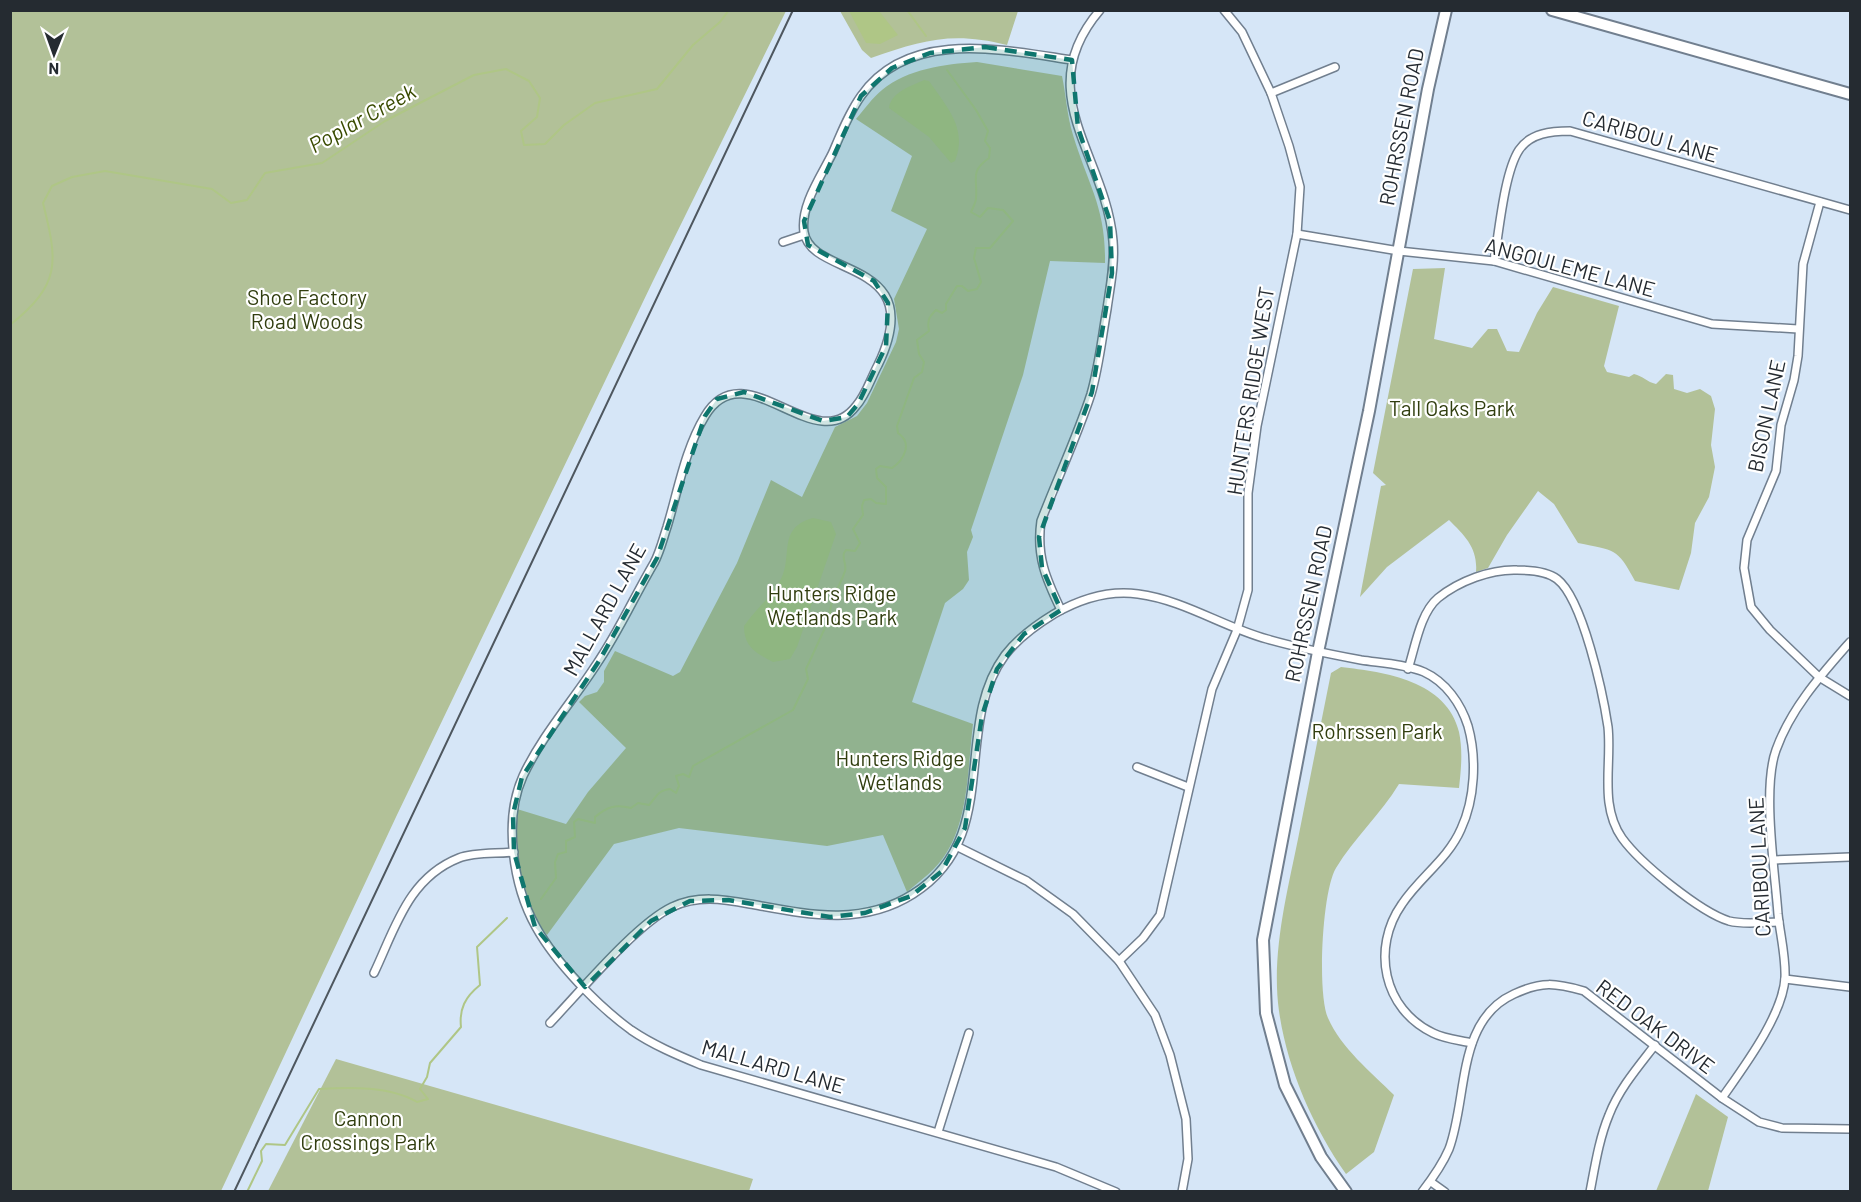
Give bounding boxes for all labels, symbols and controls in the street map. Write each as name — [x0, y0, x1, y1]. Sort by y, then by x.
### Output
north arrow — [24, 24, 84, 84]
street label: ROHRSSEN ROAD — [1373, 46, 1428, 208]
text: N — [48, 60, 59, 79]
water label: Poplar Creek — [303, 77, 420, 157]
street label: CARIBOU LANE — [1580, 104, 1721, 167]
street label: ANGOULEME LANE — [1483, 232, 1658, 301]
park label: Shoe Factory Road Woods — [247, 284, 367, 333]
street label: HUNTERS RIDGE WEST — [1221, 284, 1278, 497]
street label: BISON LANE — [1741, 357, 1790, 474]
park label: Tall Oaks Park — [1389, 395, 1515, 420]
street label: ROHRSSEN ROAD — [1279, 523, 1336, 684]
street label: MALLARD LANE — [557, 539, 650, 680]
park label: Hunters Ridge Wetlands Park — [767, 580, 897, 629]
park label: Rohrssen Park — [1312, 718, 1443, 743]
park label: Hunters Ridge Wetlands — [836, 745, 964, 794]
street label: CARIBOU LANE — [1742, 797, 1775, 938]
street label: RED OAK DRIVE — [1592, 973, 1720, 1078]
street label: MALLARD LANE — [699, 1033, 848, 1098]
park label: Cannon Crossings Park — [301, 1105, 435, 1154]

